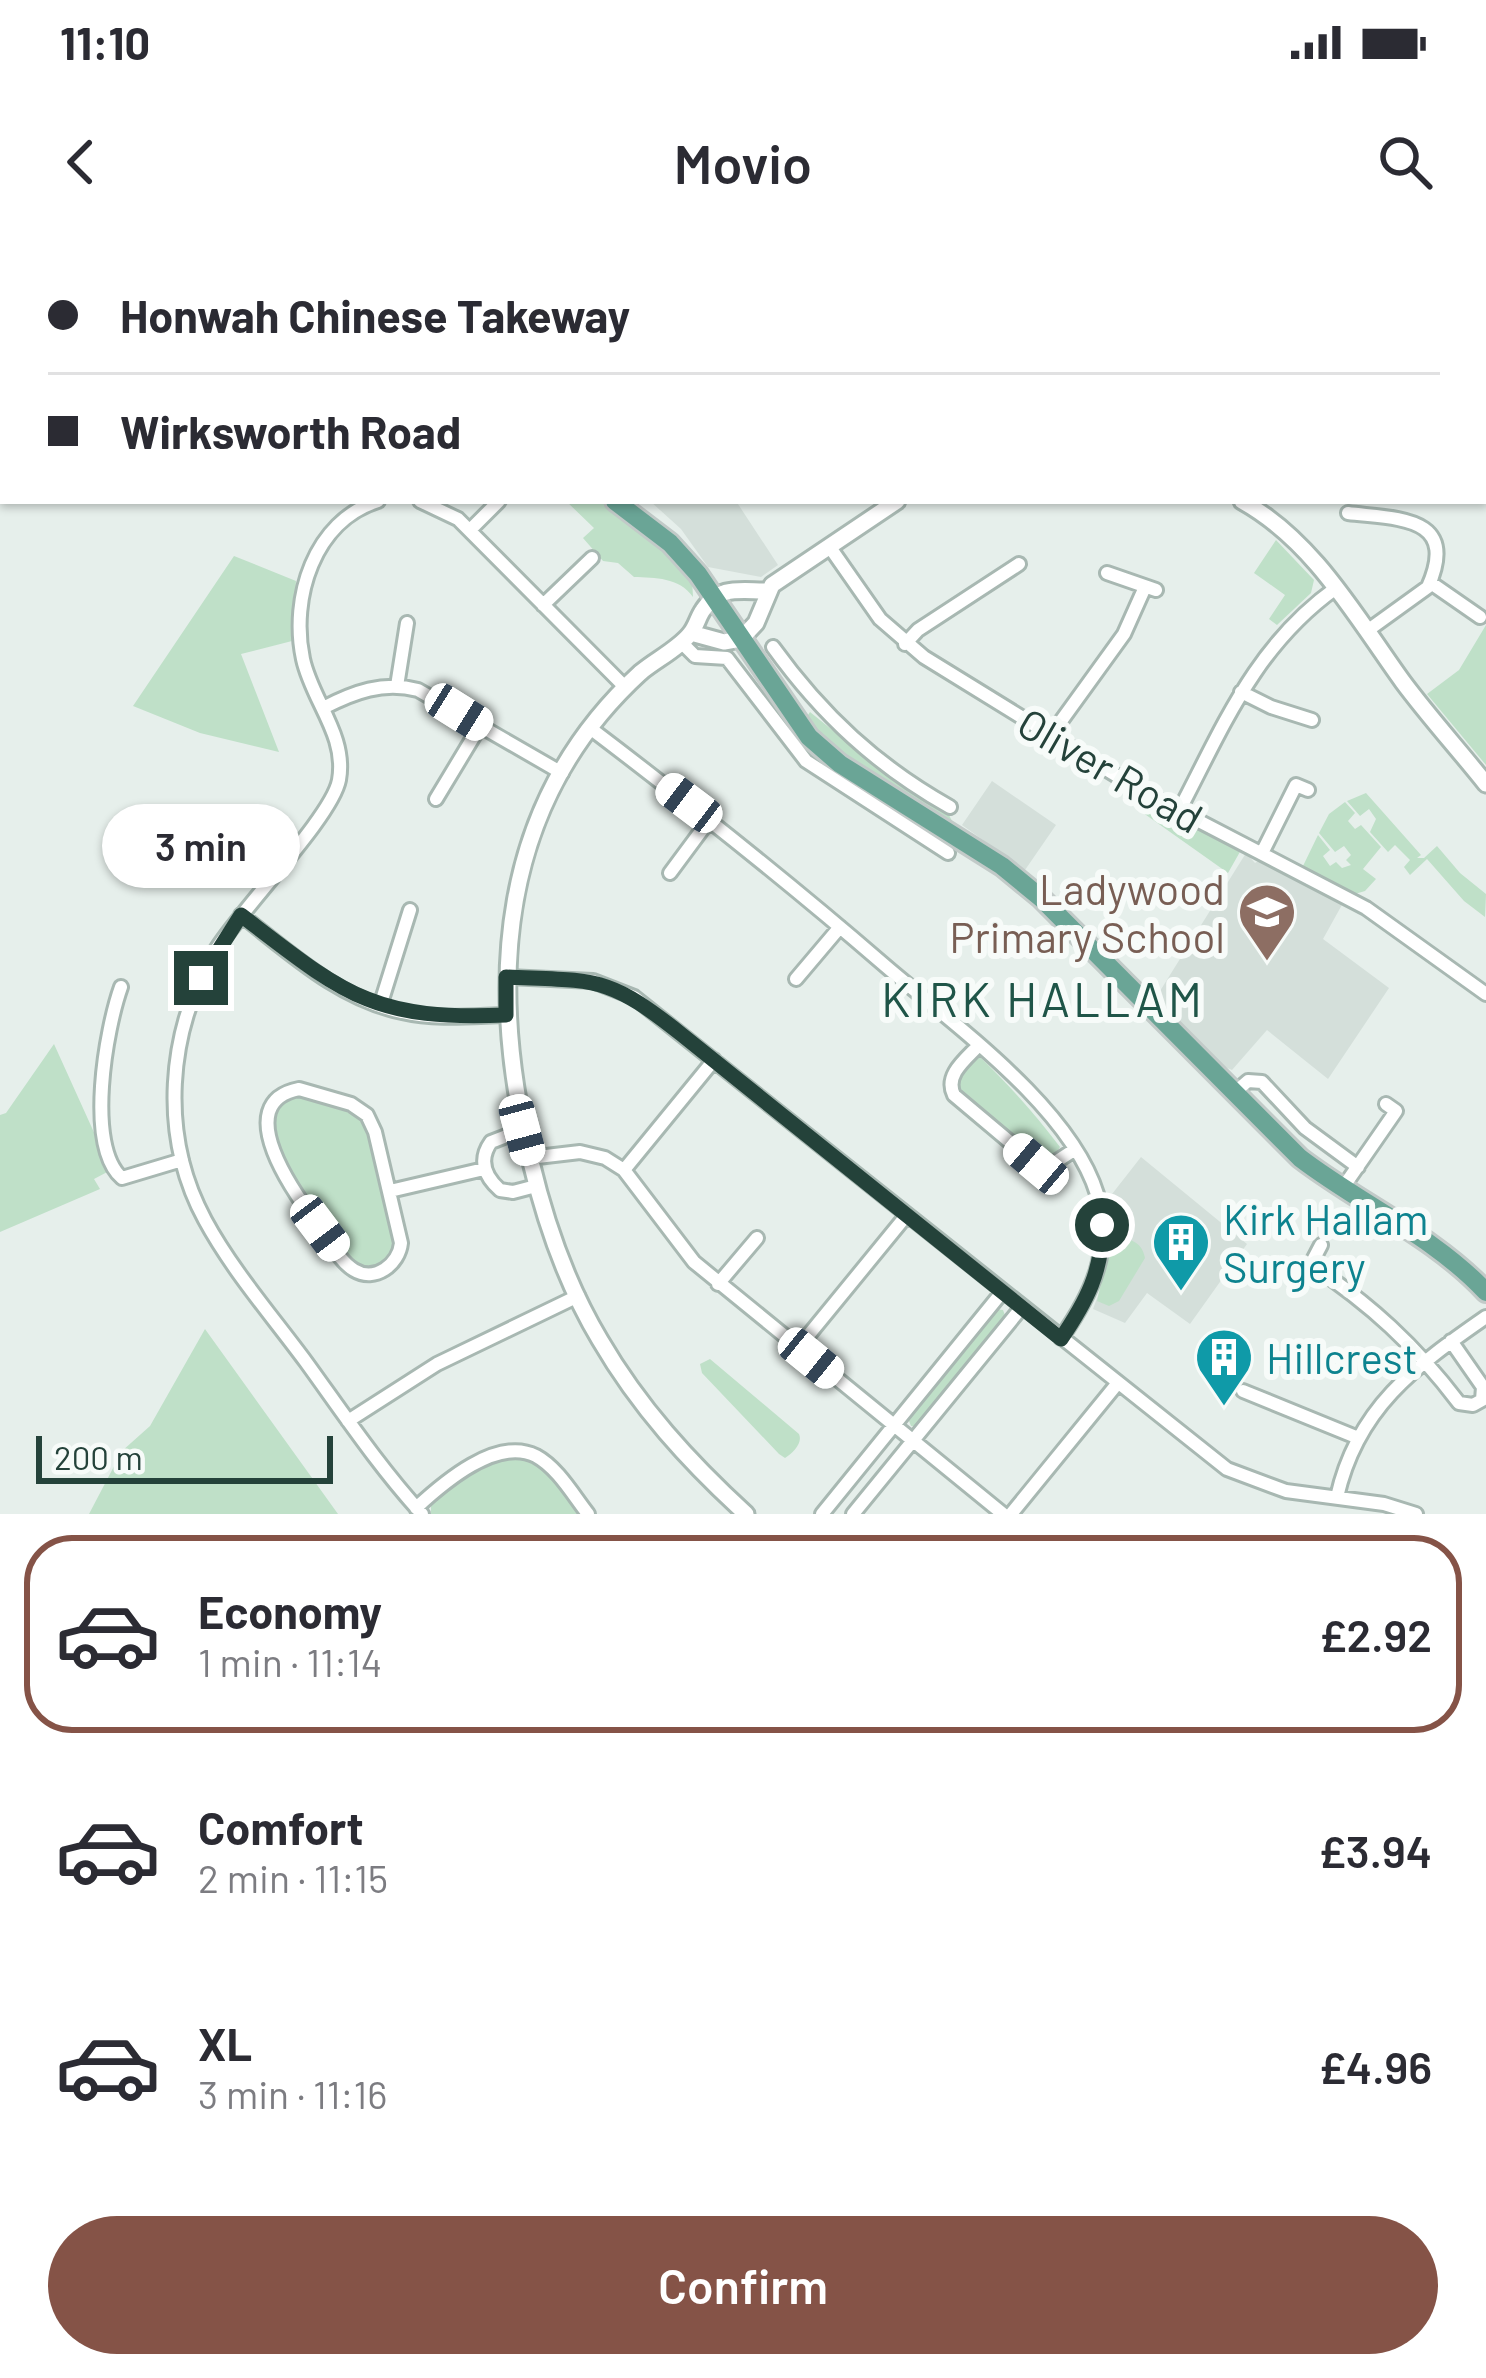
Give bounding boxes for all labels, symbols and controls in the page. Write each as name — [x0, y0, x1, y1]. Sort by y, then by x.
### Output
text: 11:10 — [60, 15, 150, 69]
icon: back — [48, 129, 114, 195]
icon: search — [1372, 129, 1438, 195]
text: Movio — [674, 130, 812, 195]
text: Honwah Chinese Takeway — [120, 288, 630, 342]
text: Wirksworth Road — [120, 404, 461, 458]
car — [419, 678, 499, 746]
street label: Oliver Road — [1010, 696, 1212, 842]
car — [649, 767, 729, 839]
callout: 3 min — [102, 804, 300, 888]
text: 3 min — [155, 822, 247, 869]
place label: Ladywood Primary School — [950, 863, 1225, 962]
school or university icon: Ladywood Primary School — [1236, 881, 1298, 963]
route end — [174, 951, 228, 1005]
district label: KIRK HALLAM — [881, 969, 1205, 1027]
car — [495, 1091, 549, 1169]
car — [997, 1127, 1075, 1201]
car — [284, 1188, 356, 1268]
place label: Kirk Hallam Surgery — [1223, 1193, 1429, 1292]
route start — [1075, 1198, 1129, 1252]
building icon: Kirk Hallam Surgery — [1150, 1211, 1212, 1293]
car — [772, 1321, 850, 1395]
building icon: Hillcrest — [1193, 1326, 1255, 1408]
place label: Hillcrest — [1266, 1332, 1418, 1382]
scale bar — [36, 1430, 333, 1483]
text: 200 m — [54, 1437, 143, 1477]
icon: car — [54, 1580, 162, 1688]
text: Economy — [198, 1584, 382, 1638]
text: £2.92 — [1319, 1607, 1432, 1661]
text: 1 min · 11:14 — [198, 1638, 382, 1685]
icon: car — [54, 1796, 162, 1904]
text: Comfort — [198, 1800, 364, 1854]
text: £3.94 — [1318, 1823, 1432, 1877]
text: 2 min · 11:15 — [198, 1854, 388, 1901]
icon: car — [54, 2012, 162, 2120]
text: XL — [198, 2016, 252, 2070]
text: £4.96 — [1318, 2039, 1432, 2093]
text: 3 min · 11:16 — [198, 2070, 387, 2117]
button: Confirm — [48, 2216, 1438, 2354]

